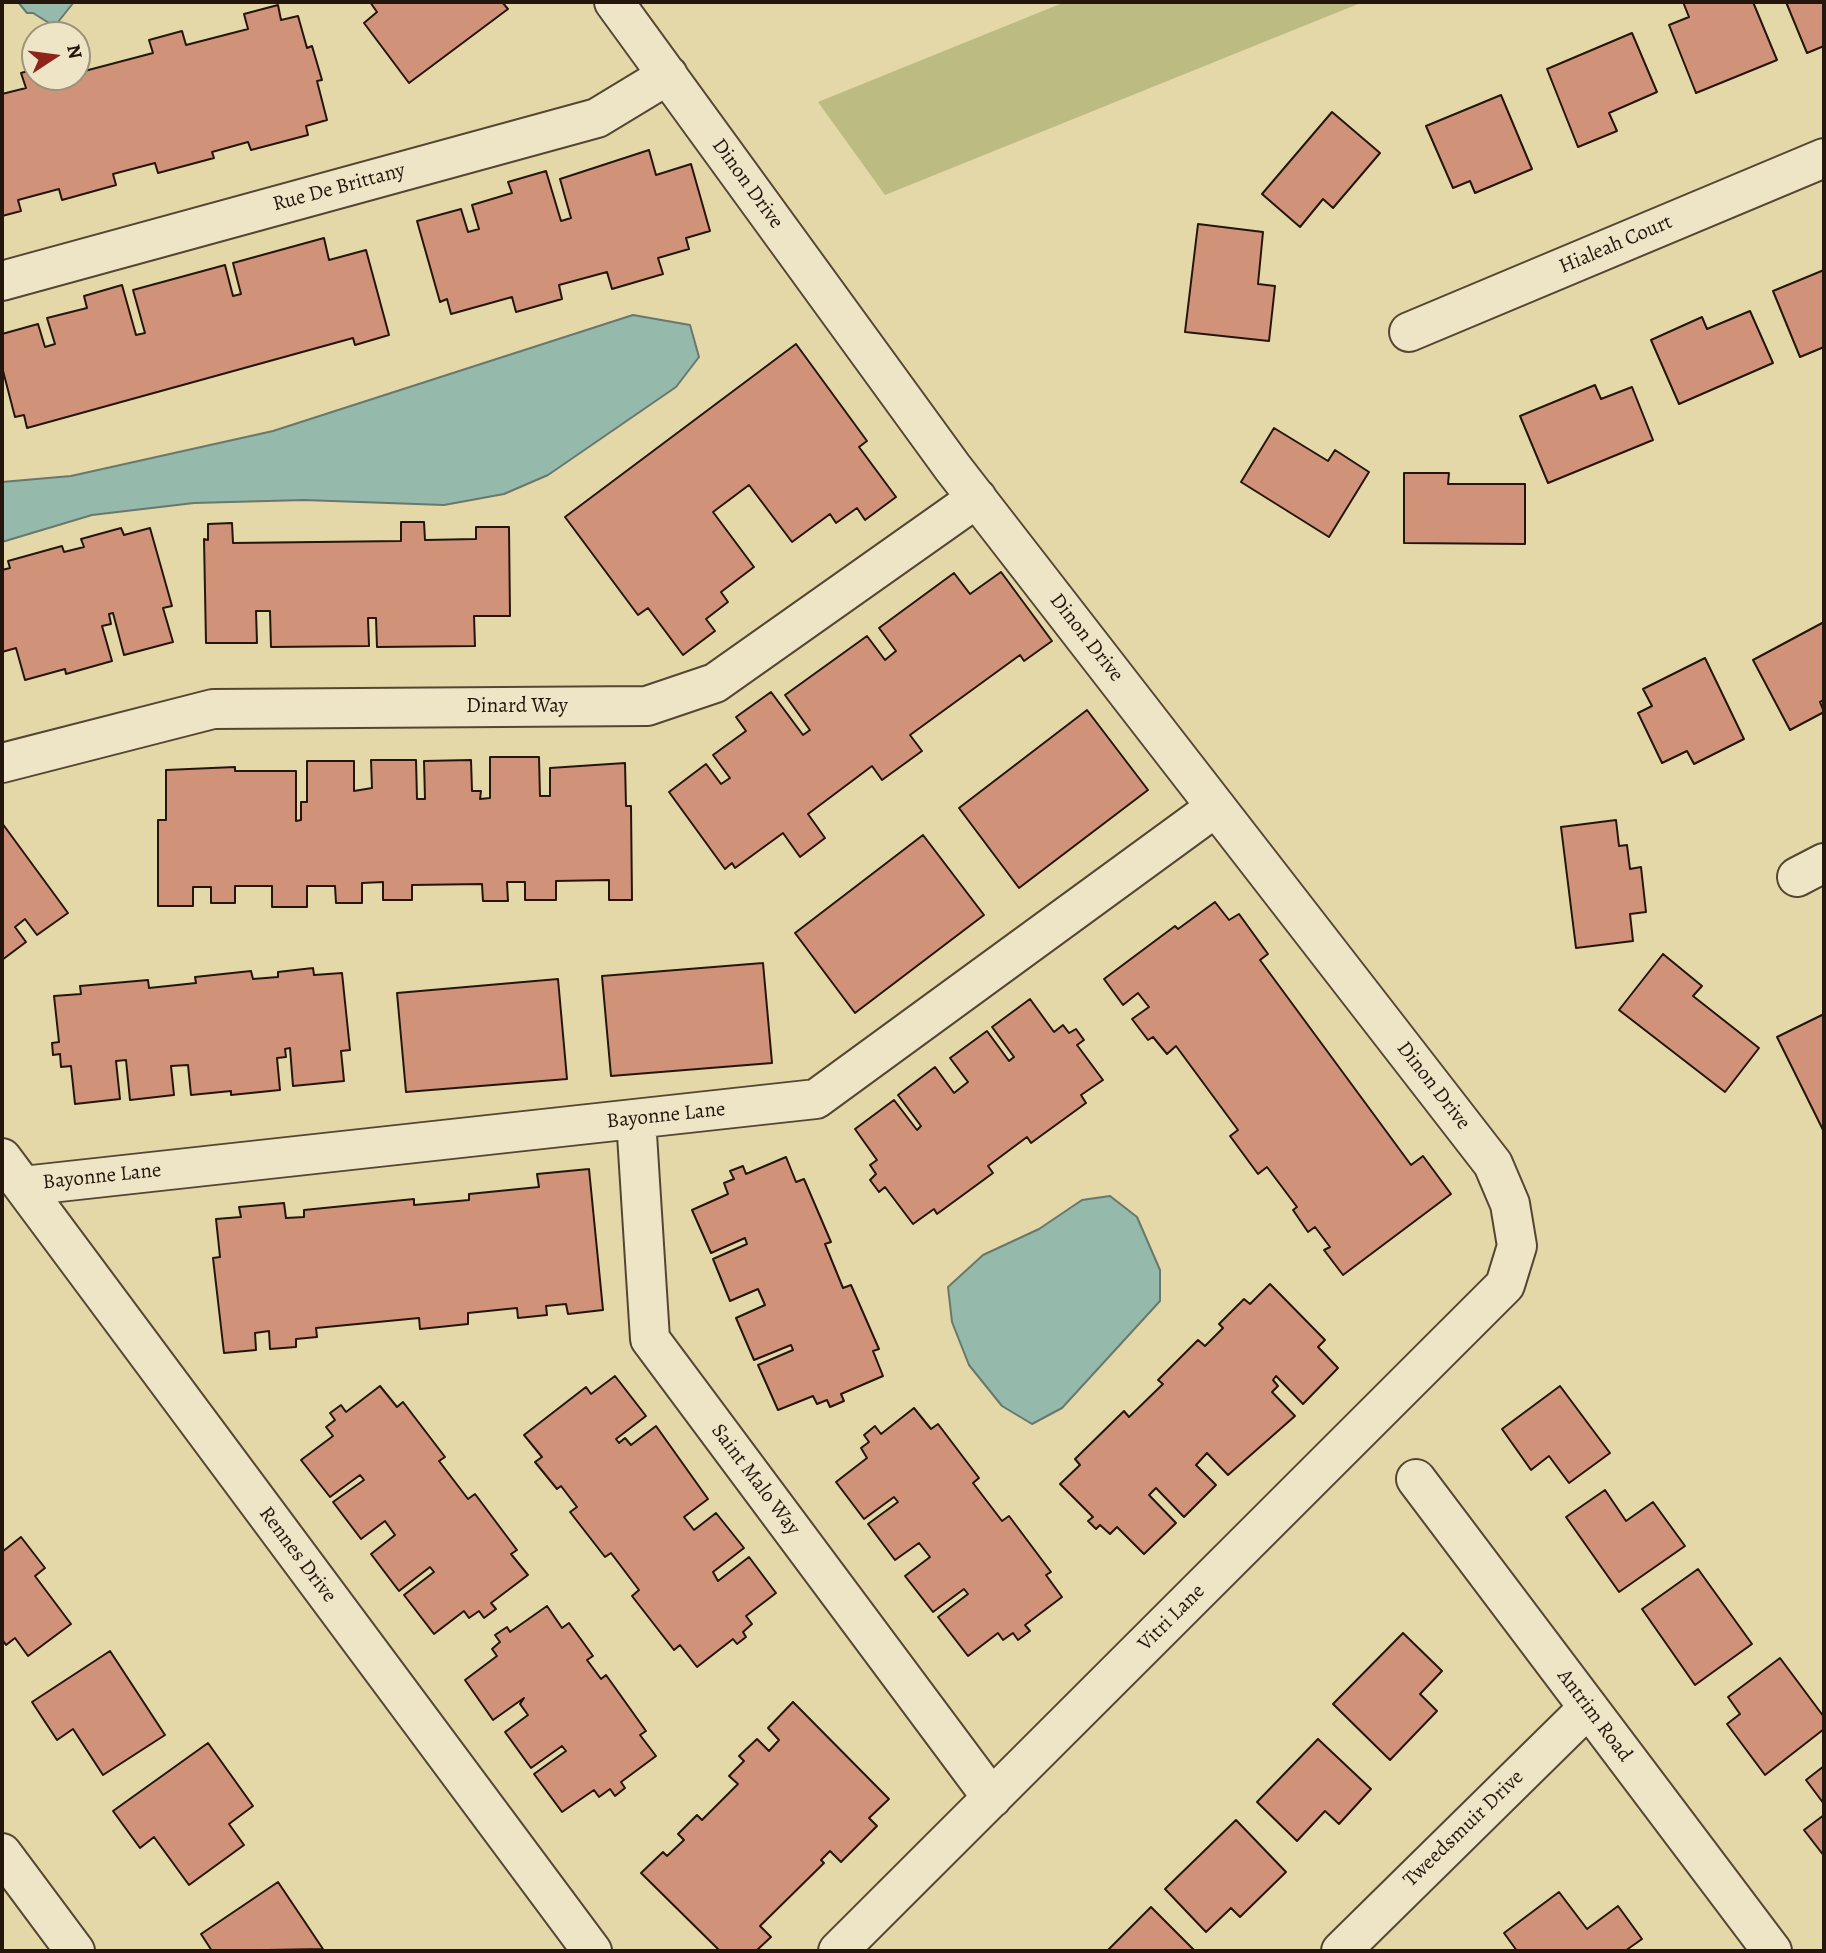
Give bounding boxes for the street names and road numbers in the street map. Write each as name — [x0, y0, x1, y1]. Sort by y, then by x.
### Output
street label: Dinon Drive — [706, 134, 788, 234]
street label: Rue De Brittany — [270, 158, 408, 218]
street label: Hialeah Court — [1556, 210, 1676, 280]
street label: Dinon Drive — [1044, 589, 1128, 687]
street label: Dinard Way — [466, 694, 568, 720]
street label: Dinon Drive — [1391, 1037, 1475, 1135]
street label: Bayonne Lane — [605, 1097, 727, 1135]
street label: Bayonne Lane — [41, 1158, 163, 1196]
street label: Saint Malo Way — [705, 1419, 805, 1541]
street label: Rennes Drive — [253, 1502, 341, 1608]
street label: Vitri Lane — [1133, 1579, 1211, 1657]
street label: Antrim Road — [1551, 1665, 1637, 1767]
street label: Tweedsmuir Drive — [1399, 1765, 1529, 1893]

